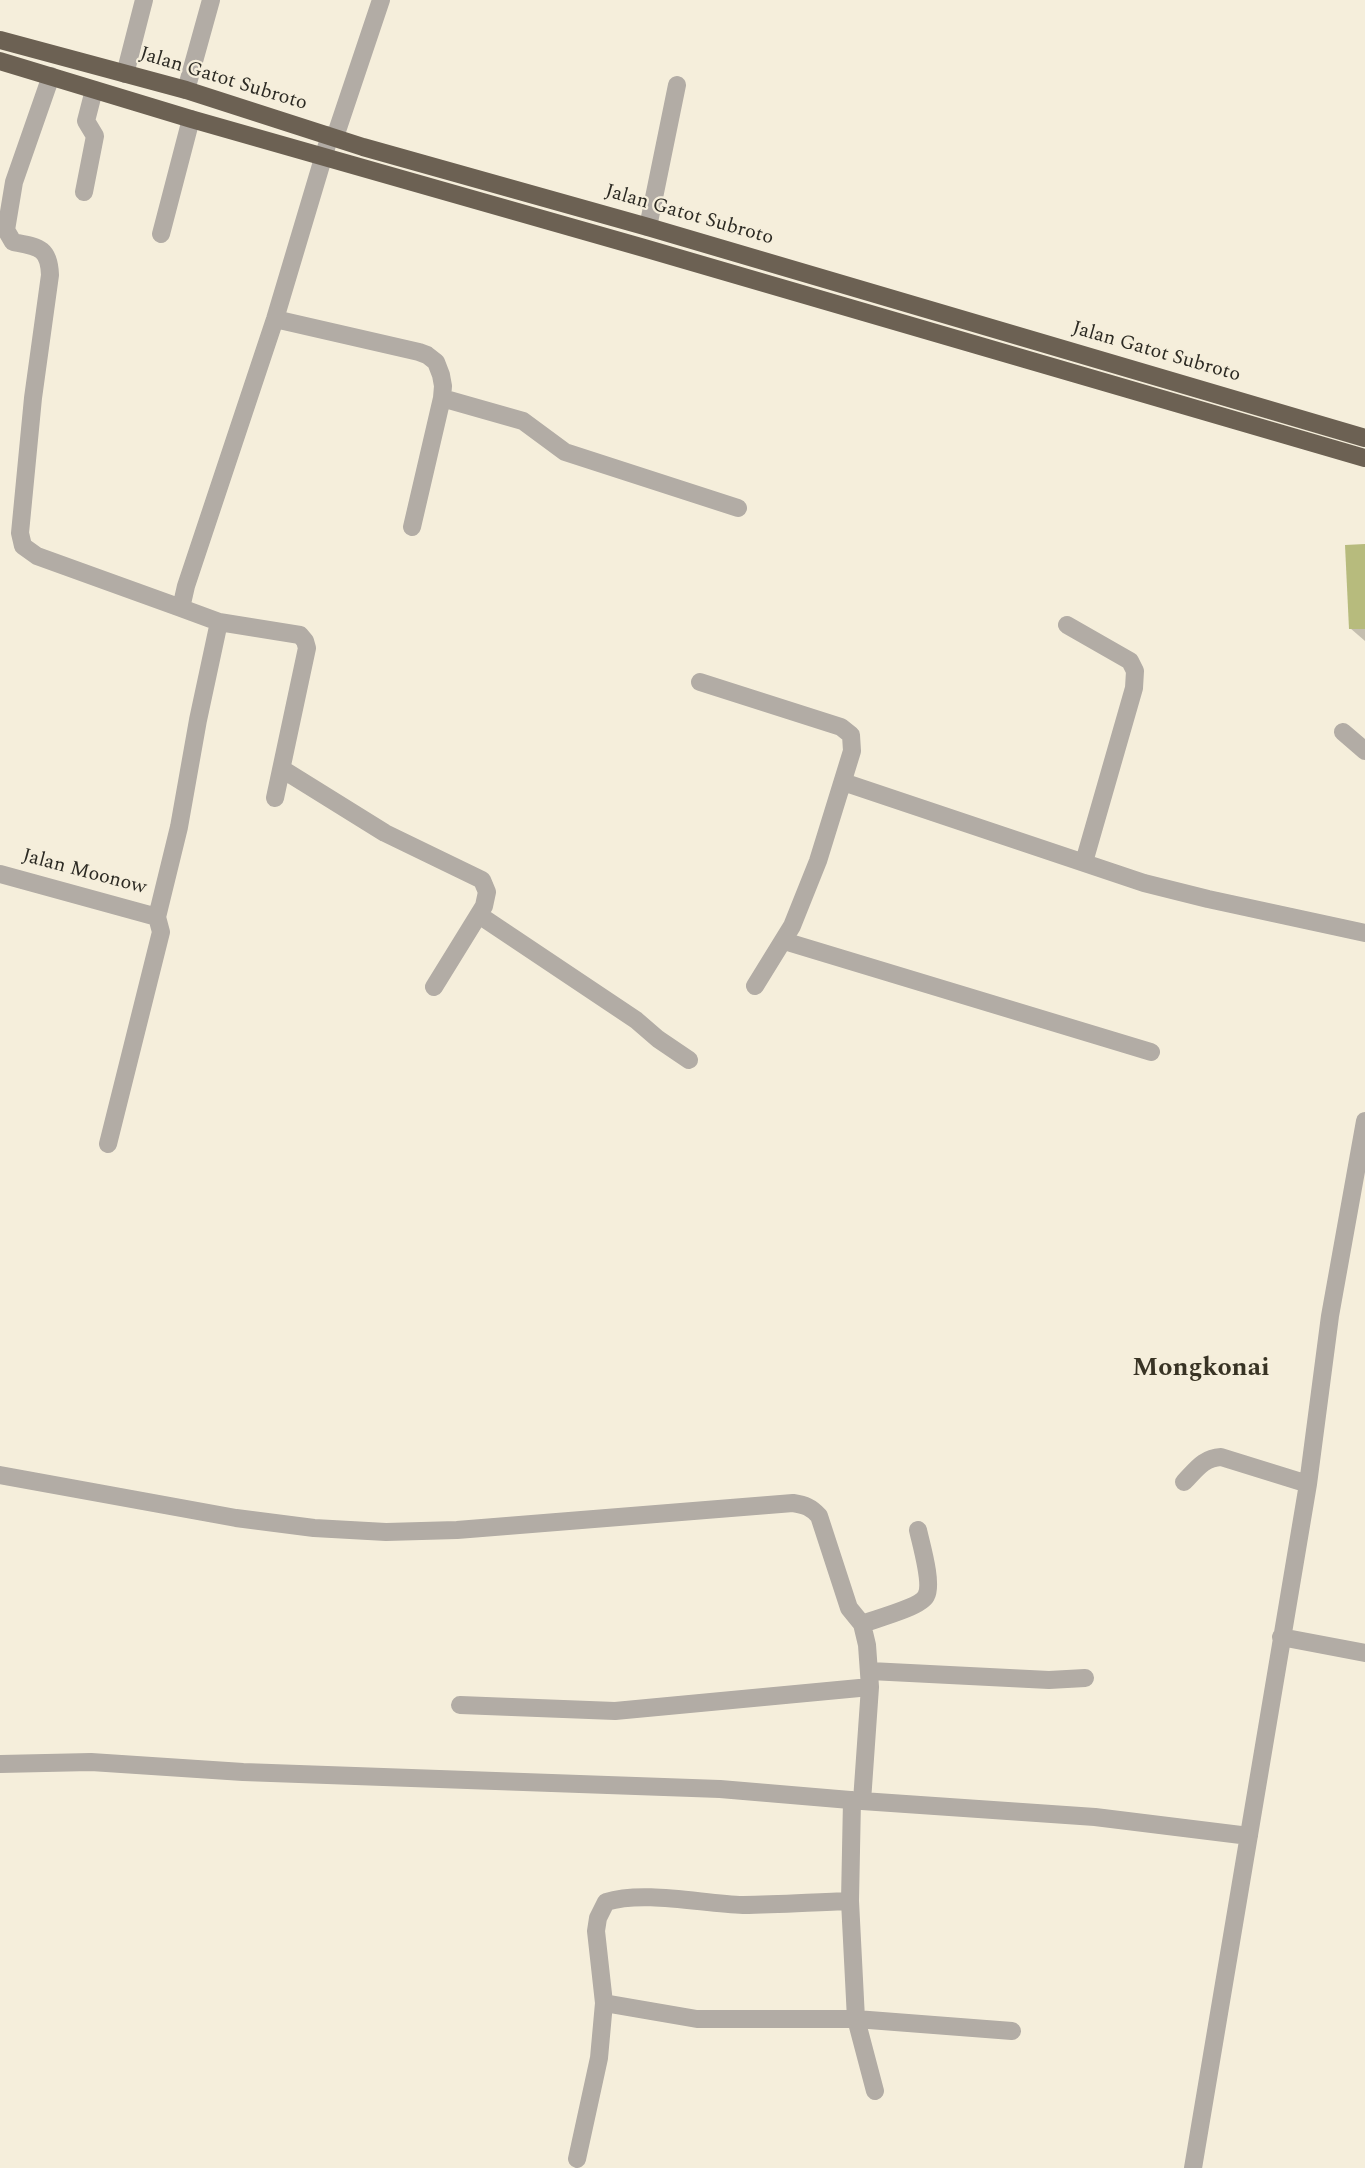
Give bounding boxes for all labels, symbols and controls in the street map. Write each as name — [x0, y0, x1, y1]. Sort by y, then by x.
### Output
street label: Jalan Gatot Subroto — [136, 43, 310, 117]
street label: Jalan Gatot Subroto — [602, 180, 776, 252]
street label: Jalan Gatot Subroto — [1069, 317, 1243, 389]
street label: Jalan Moonow — [19, 845, 149, 901]
district label: Mongkonai — [1132, 1354, 1270, 1386]

